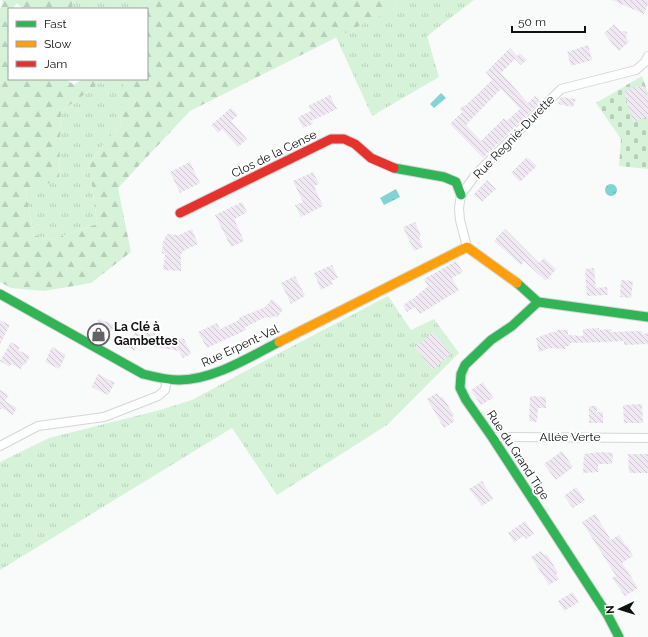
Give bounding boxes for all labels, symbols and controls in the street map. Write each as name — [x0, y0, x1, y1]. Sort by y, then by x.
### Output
legend — [8, 8, 148, 80]
scale bar — [512, 8, 585, 34]
text: 50 m — [518, 15, 546, 29]
text: Fast — [44, 17, 67, 31]
text: Slow — [44, 37, 71, 51]
text: Jam — [44, 57, 67, 71]
street label: Rue Regnié-Durette — [471, 92, 557, 182]
street label: Clos de la Cense — [229, 127, 319, 181]
place label: La Clé à Gambettes — [114, 320, 178, 348]
shop icon: La Clé à Gambettes — [86, 321, 112, 347]
street label: Rue Erpent-Val — [199, 322, 282, 370]
street label: Rue du Grand Tige — [484, 408, 552, 502]
street label: Allée Verte — [540, 430, 600, 444]
north arrow — [600, 589, 640, 629]
text: N — [604, 605, 617, 614]

